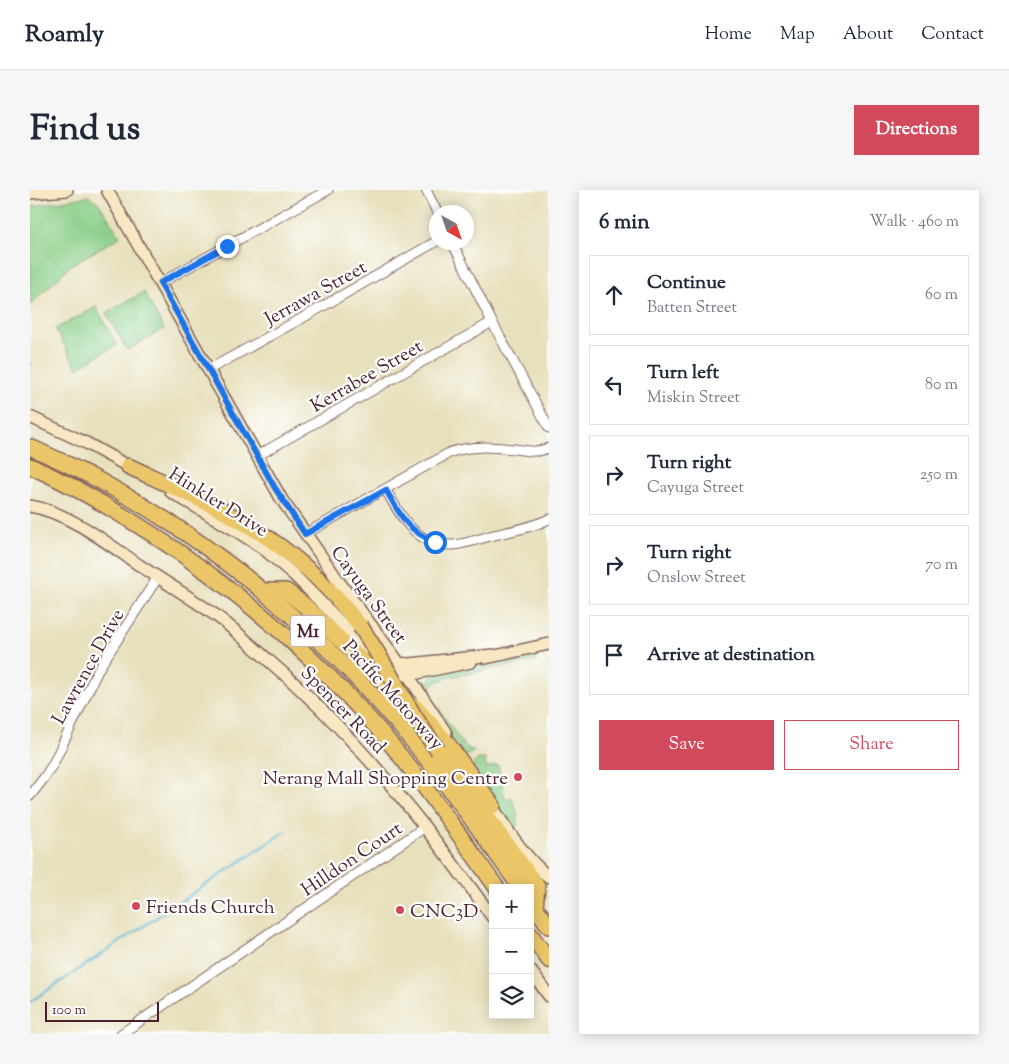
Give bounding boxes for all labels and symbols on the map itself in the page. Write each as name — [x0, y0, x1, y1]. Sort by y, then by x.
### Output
north arrow — [429, 205, 474, 250]
route end — [216, 235, 239, 258]
street label: Jerrawa Street — [259, 255, 373, 334]
street label: Kerrabee Street — [306, 334, 429, 420]
street label: Hinkler Drive — [163, 462, 273, 545]
route start — [424, 531, 447, 554]
street label: Cayuga Street — [323, 541, 413, 650]
street label: Lawrence Drive — [46, 604, 132, 730]
road number: M1 — [290, 616, 326, 646]
street label: Pacific Motorway — [335, 635, 449, 757]
street label: Spencer Road — [293, 661, 391, 761]
place label: Nerang Mall Shopping Centre — [263, 766, 508, 793]
marker: Nerang Mall Shopping Centre — [512, 771, 524, 783]
street label: Hilldon Court — [296, 816, 409, 904]
place label: Friends Church — [146, 895, 275, 922]
place label: CNC3D — [410, 899, 478, 926]
marker: Friends Church — [130, 900, 142, 912]
marker: CNC3D — [394, 904, 406, 916]
scale bar — [45, 999, 159, 1022]

